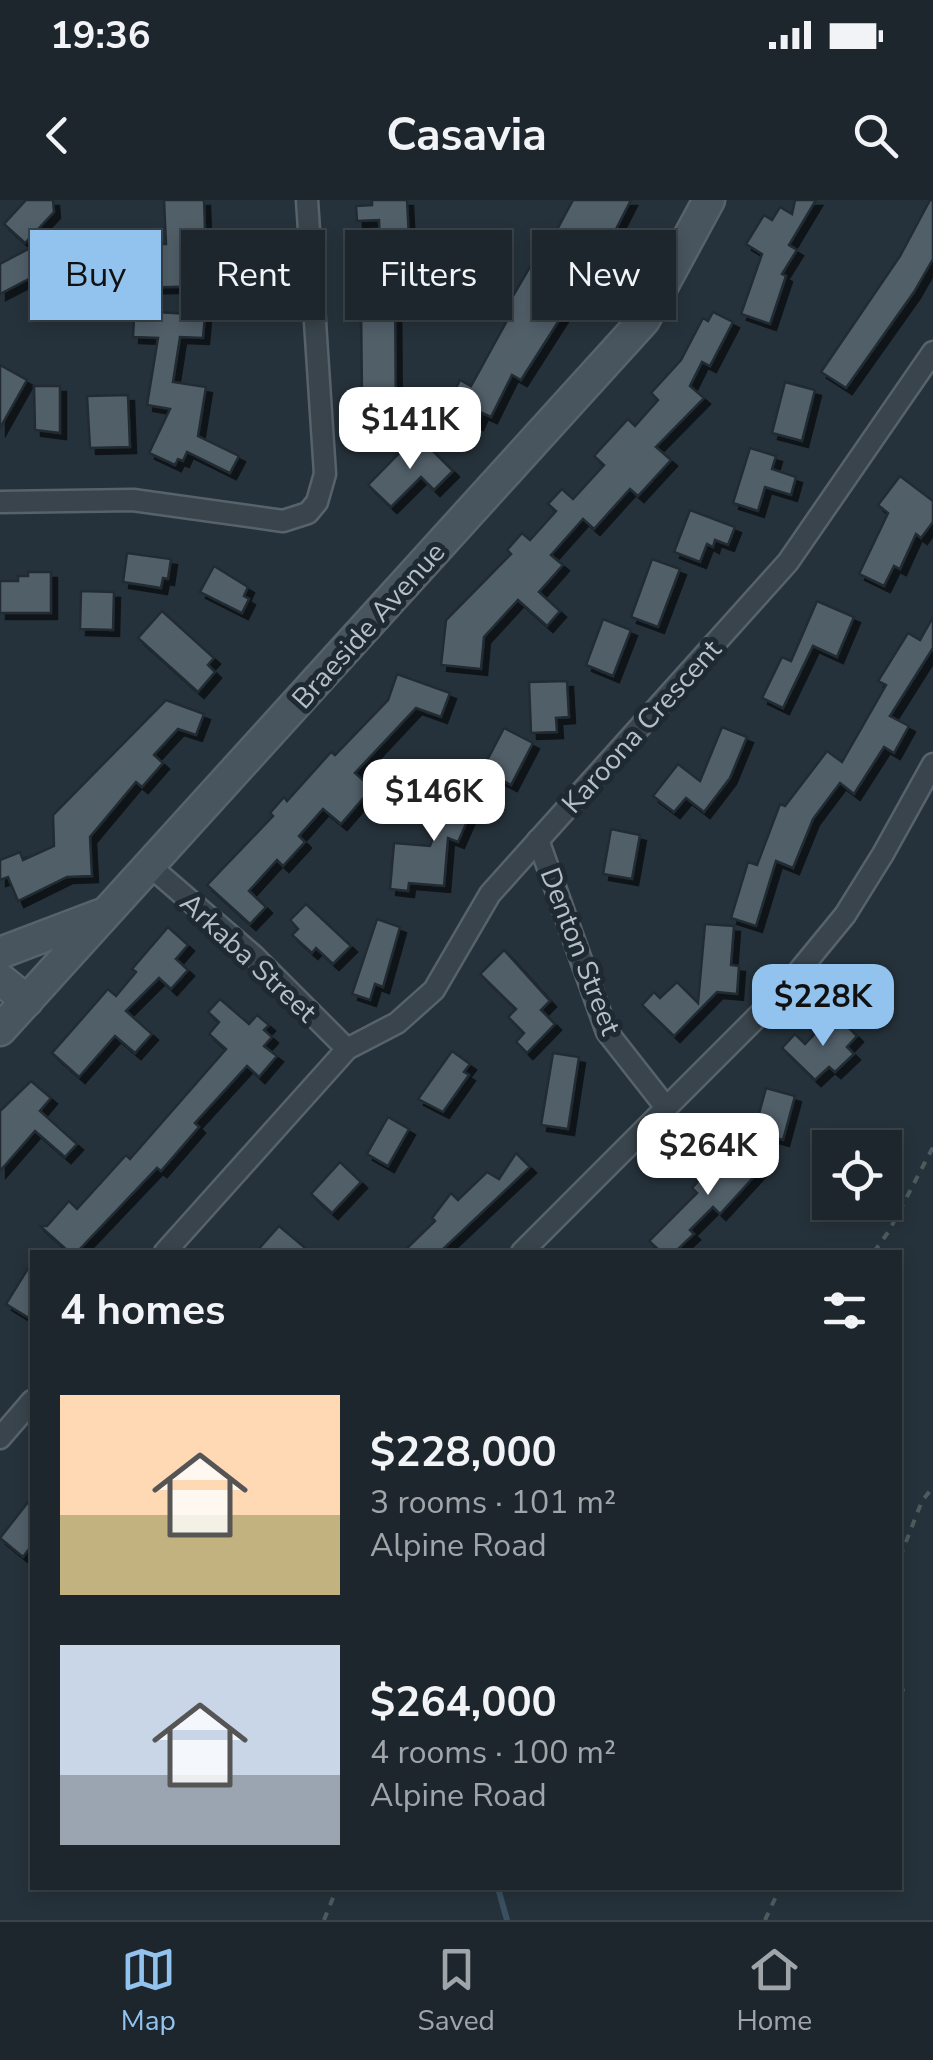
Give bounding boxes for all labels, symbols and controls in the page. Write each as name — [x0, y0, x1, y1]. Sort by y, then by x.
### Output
text: 19:36 — [50, 10, 151, 61]
text: Casavia — [386, 105, 547, 166]
icon: back — [30, 108, 85, 163]
icon: search — [848, 108, 903, 163]
chip: Buy — [30, 230, 161, 320]
chip: Rent — [181, 230, 325, 320]
chip: Filters — [345, 230, 512, 320]
chip: New — [532, 230, 676, 320]
pin: $141K — [340, 387, 480, 472]
text: $141K — [361, 398, 459, 441]
street label: Braeside Avenue — [284, 534, 454, 717]
street label: Karoona Crescent — [553, 631, 730, 822]
pin: $146K — [364, 759, 504, 844]
text: $146K — [385, 770, 483, 813]
street label: Denton Street — [531, 862, 629, 1041]
street label: Arkaba Street — [172, 885, 325, 1031]
pin: $228K — [753, 964, 893, 1049]
text: $228K — [774, 975, 872, 1018]
pin: $264K — [638, 1113, 778, 1198]
text: $264K — [659, 1124, 757, 1167]
map controls — [812, 1130, 902, 1220]
button: locate — [812, 1130, 902, 1220]
text: 4 homes — [60, 1282, 225, 1339]
icon: filters — [817, 1283, 872, 1338]
text: $228,000 — [370, 1424, 557, 1481]
icon: home — [140, 1435, 260, 1555]
text: 3 rooms · 101 m² — [370, 1481, 616, 1524]
text: Alpine Road — [370, 1524, 547, 1567]
text: $264,000 — [370, 1674, 557, 1731]
icon: home — [140, 1685, 260, 1805]
text: 4 rooms · 100 m² — [370, 1731, 616, 1774]
text: Alpine Road — [370, 1774, 547, 1817]
tab: Map — [121, 1942, 176, 2040]
tab: Saved — [418, 1942, 495, 2040]
tab: Home — [736, 1942, 812, 2040]

